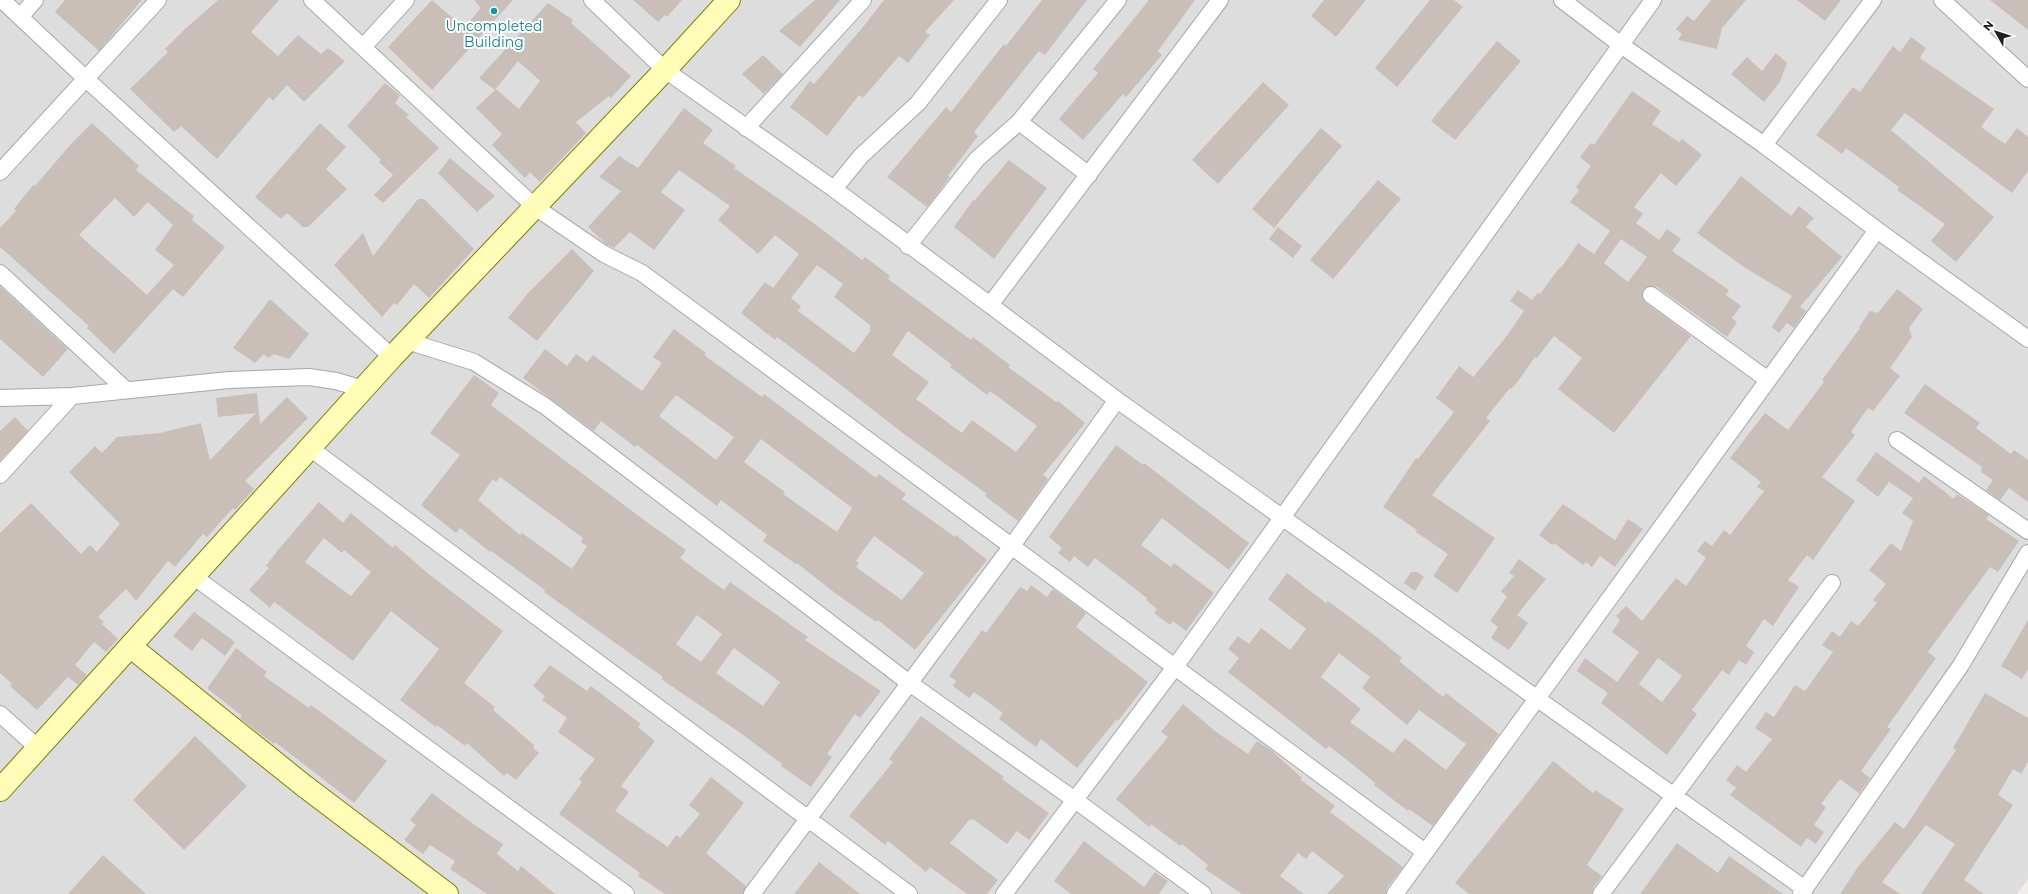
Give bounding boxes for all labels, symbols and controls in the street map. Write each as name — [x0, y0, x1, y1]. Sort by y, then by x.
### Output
marker: Uncompleted Building — [489, 6, 499, 16]
north arrow — [1976, 12, 2016, 52]
place label: Uncompleted Building — [445, 17, 543, 51]
text: N — [1980, 18, 1996, 34]

